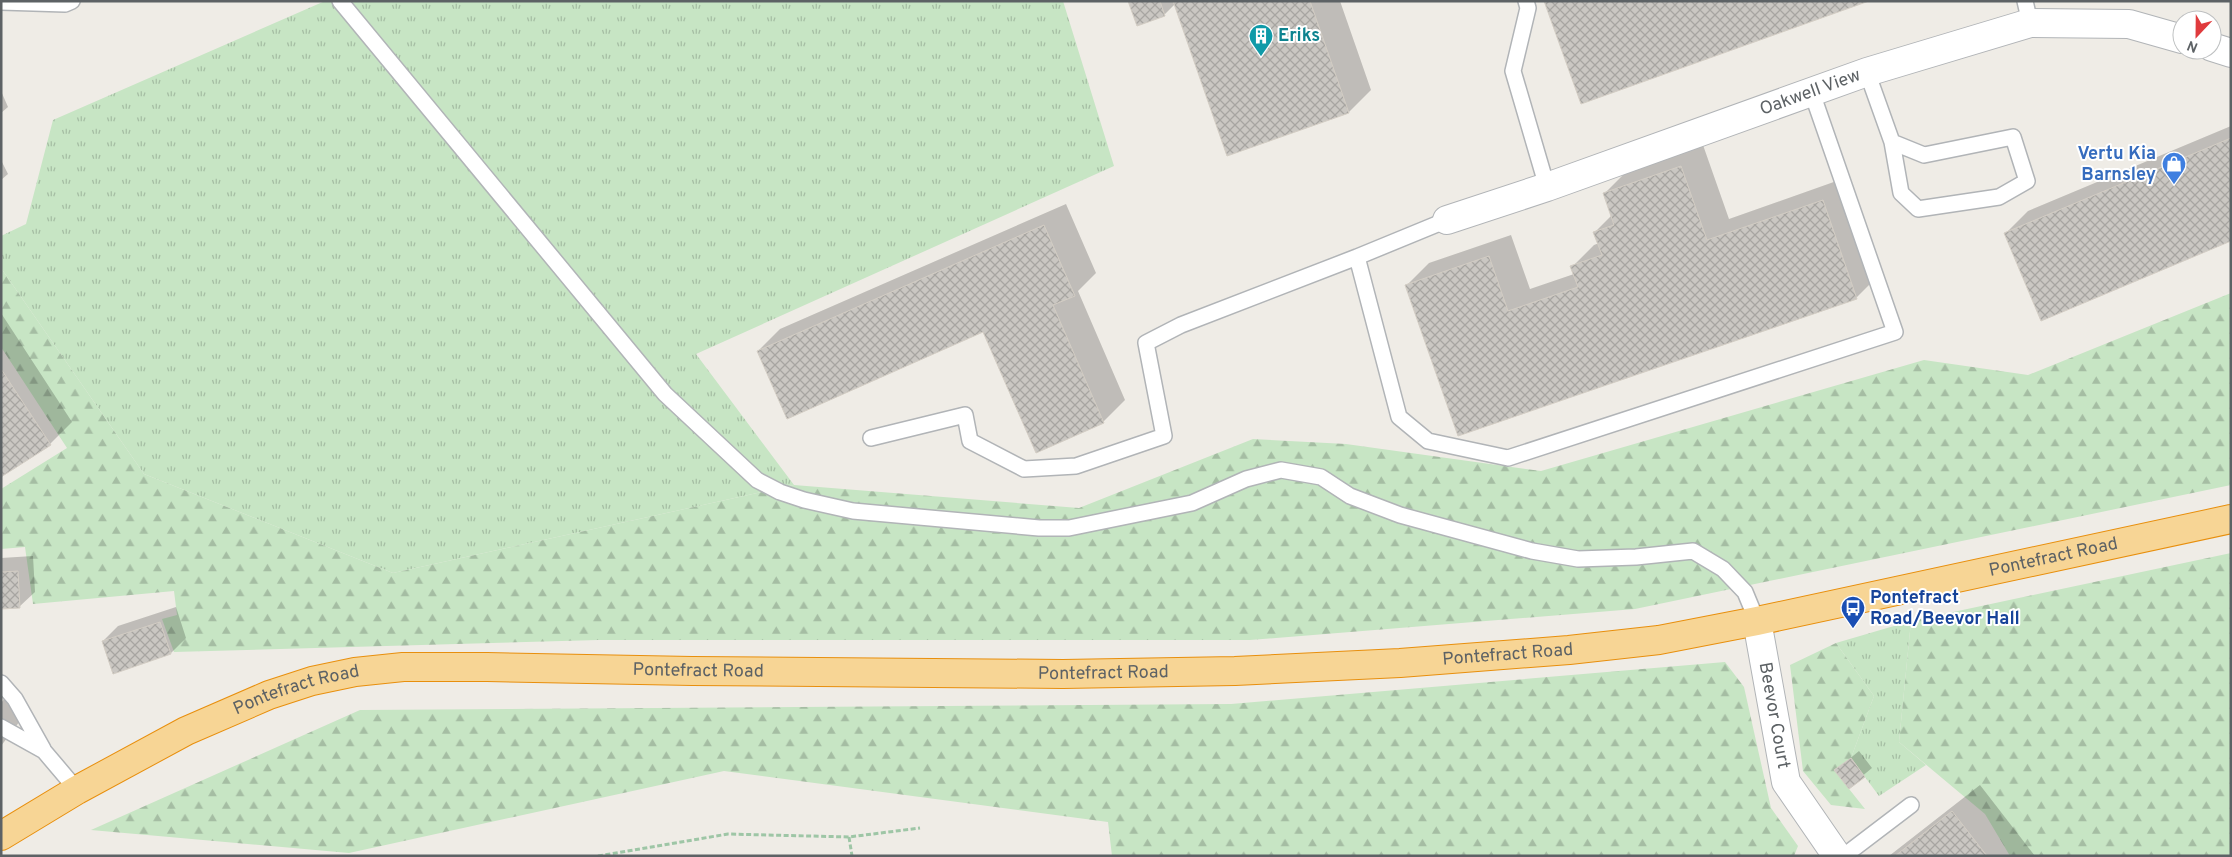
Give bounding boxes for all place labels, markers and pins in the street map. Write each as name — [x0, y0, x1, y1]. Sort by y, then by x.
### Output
building icon: Eriks — [1248, 23, 1274, 57]
place label: Eriks — [1278, 25, 1320, 48]
place label: Vertu Kia Barnsley — [2077, 143, 2156, 187]
shop icon: Vertu Kia Barnsley — [2161, 151, 2187, 185]
place label: Pontefract Road/Beevor Hall — [1870, 587, 2020, 631]
bus stop icon: Pontefract Road/Beevor Hall — [1840, 595, 1866, 629]

